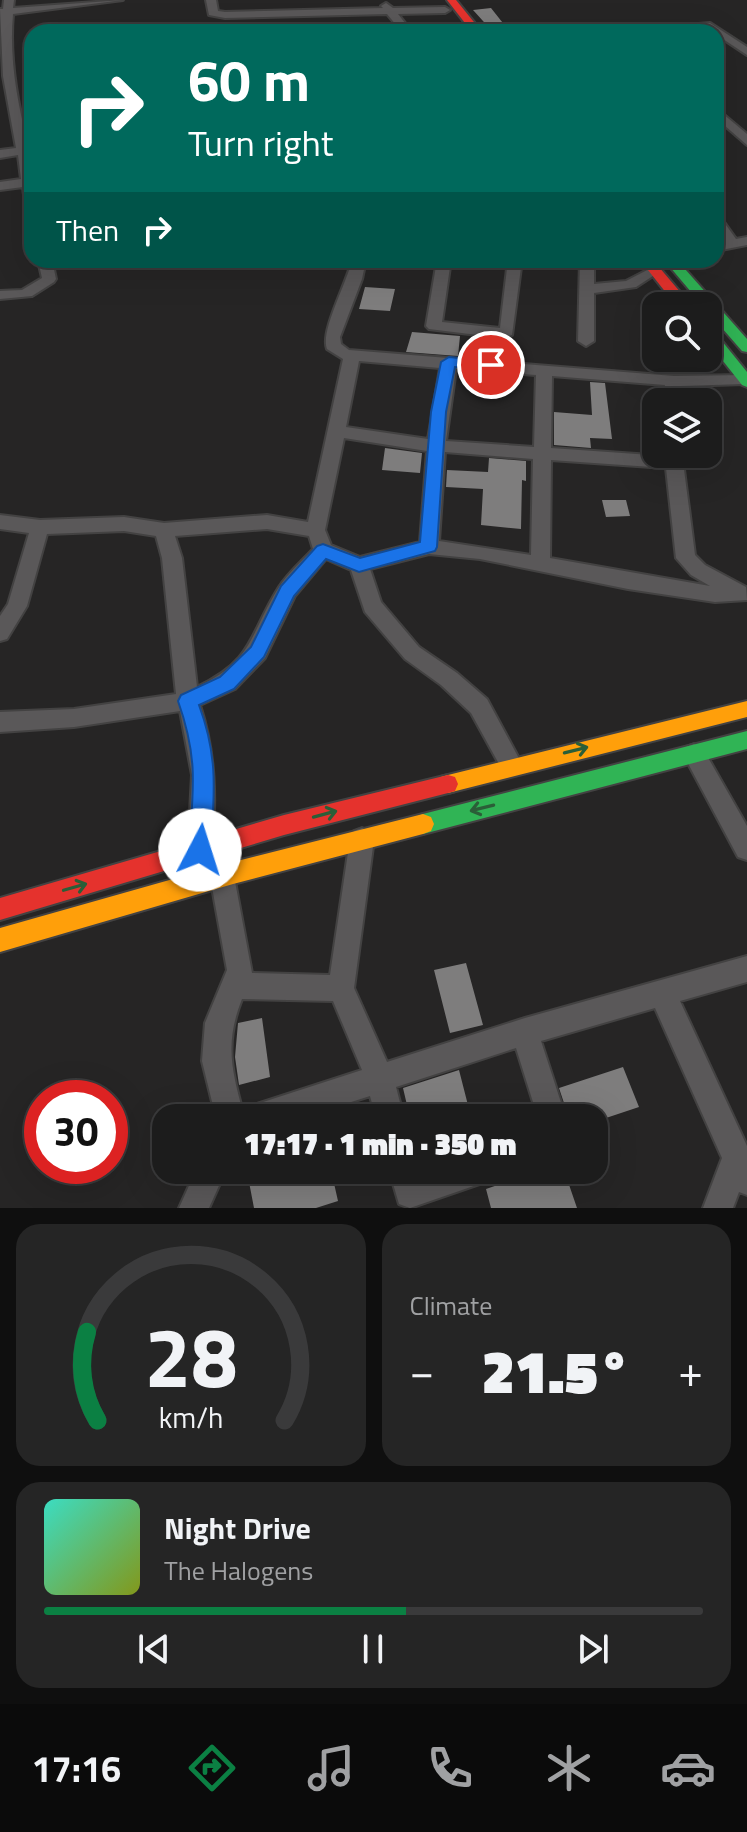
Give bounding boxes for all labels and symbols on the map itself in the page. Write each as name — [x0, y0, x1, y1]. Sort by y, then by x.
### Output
pin — [457, 331, 525, 399]
one-way arrow — [563, 742, 589, 757]
one-way arrow — [469, 802, 495, 817]
one-way arrow — [311, 806, 337, 821]
position arrow — [158, 808, 242, 892]
one-way arrow — [61, 879, 87, 894]
speed limit sign: 30 — [24, 1080, 128, 1184]

